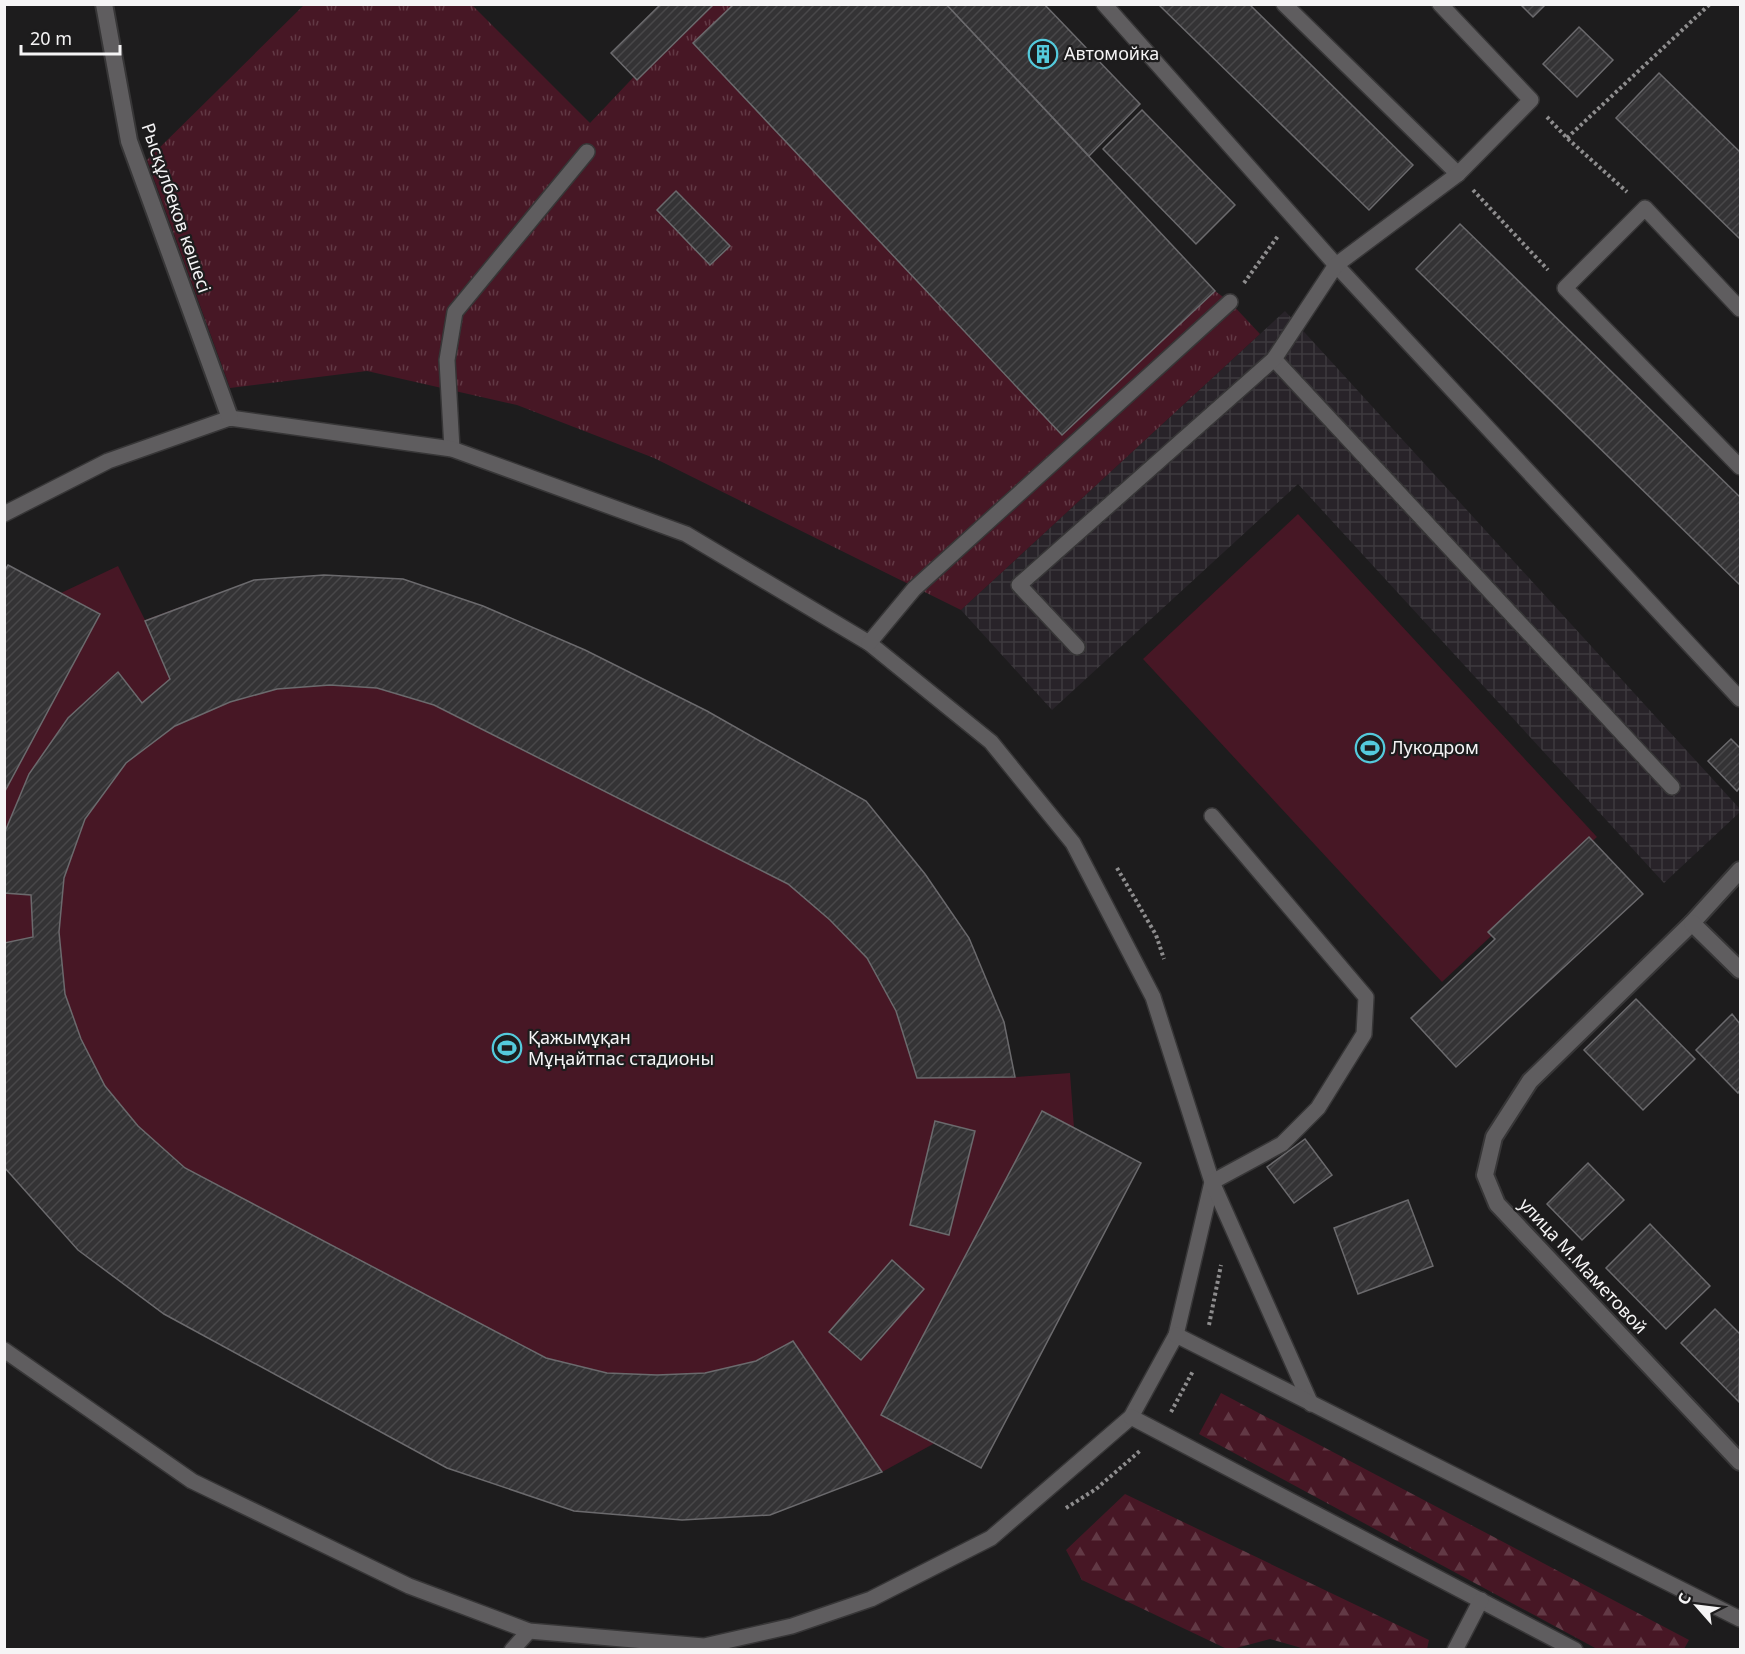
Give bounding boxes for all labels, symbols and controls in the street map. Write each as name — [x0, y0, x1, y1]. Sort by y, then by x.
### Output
scale bar — [21, 18, 120, 56]
text: 20 m — [30, 26, 72, 50]
building icon: Автомойка — [1027, 38, 1059, 70]
place label: Автомойка — [1064, 41, 1159, 65]
street label: Рысқұлбеков көшесі — [137, 120, 217, 296]
sports icon: Лукодром — [1354, 732, 1386, 764]
place label: Лукодром — [1391, 735, 1479, 759]
place label: Қажымұқан Мұңайтпас стадионы — [528, 1025, 714, 1070]
sports icon: Қажымұқан Мұңайтпас стадионы — [491, 1032, 523, 1064]
street label: улица М.Маметовой — [1514, 1192, 1653, 1338]
north arrow — [1667, 1576, 1727, 1636]
text: С — [1672, 1589, 1696, 1609]

